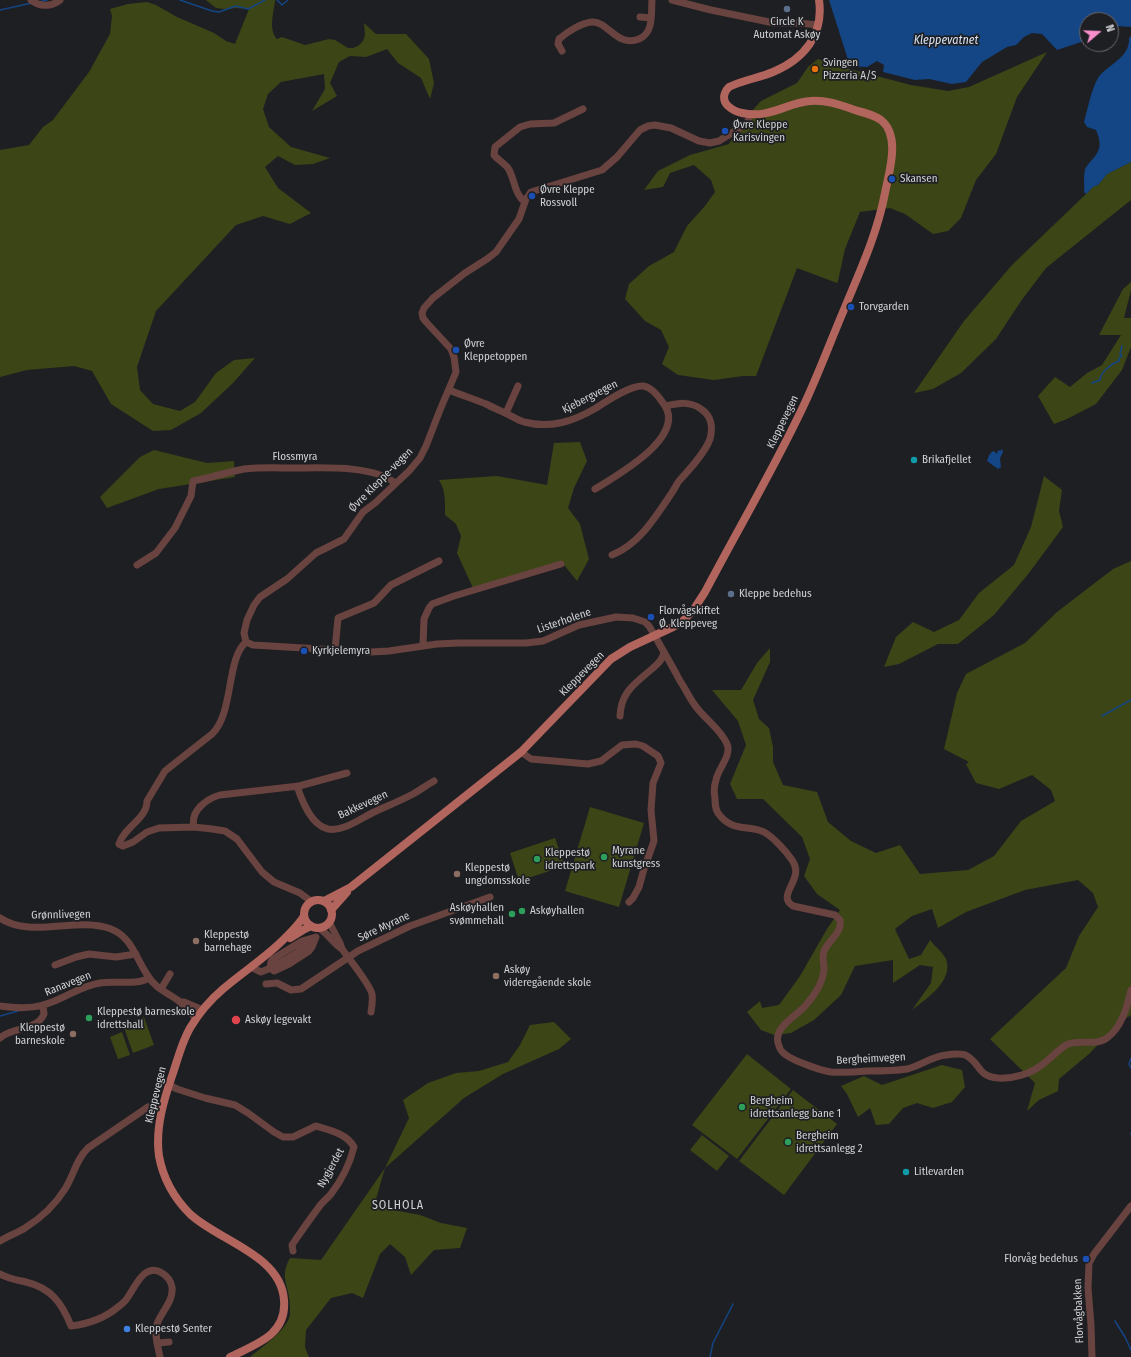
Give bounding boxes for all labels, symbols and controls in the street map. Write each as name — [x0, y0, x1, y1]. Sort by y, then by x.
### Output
marker: Circle K Automat Askøy — [782, 4, 792, 14]
north arrow — [1079, 12, 1119, 52]
place label: Circle K Automat Askøy — [754, 15, 820, 41]
text: N — [1103, 23, 1117, 33]
water label: Kleppevatnet — [914, 34, 978, 48]
place label: Svingen Pizzeria A/S — [823, 56, 877, 82]
marker: Svingen Pizzeria A/S — [810, 64, 820, 74]
place label: Øvre Kleppe Karisvingen — [733, 118, 788, 144]
marker: Øvre Kleppe Karisvingen — [720, 126, 730, 136]
place label: Skansen — [900, 172, 938, 186]
marker: Skansen — [887, 174, 897, 184]
place label: Øvre Kleppe Rossvoll — [540, 183, 595, 209]
marker: Øvre Kleppe Rossvoll — [527, 191, 537, 201]
place label: Torvgarden — [859, 300, 909, 314]
marker: Torvgarden — [846, 302, 856, 312]
place label: Øvre Kleppetoppen — [464, 337, 527, 363]
marker: Øvre Kleppetoppen — [451, 345, 461, 355]
street label: Kjebergvegen — [560, 377, 620, 417]
street label: Kleppevegen — [764, 393, 802, 451]
street label: Øvre Kleppe-vegen — [346, 445, 416, 515]
street label: Flossmyra — [273, 450, 317, 464]
place label: Brikafjellet — [922, 453, 971, 467]
marker: Brikafjellet — [909, 455, 919, 465]
place label: Kleppe bedehus — [739, 587, 812, 601]
marker: Kleppe bedehus — [726, 589, 736, 599]
place label: Florvågskiftet Ø. Kleppeveg — [659, 604, 720, 630]
street label: Listerholene — [535, 606, 593, 636]
marker: Florvågskiftet Ø. Kleppeveg — [646, 612, 656, 622]
place label: Kyrkjelemyra — [312, 644, 370, 658]
marker: Kyrkjelemyra — [299, 646, 309, 656]
street label: Kleppevegen — [557, 649, 607, 699]
street label: Bakkevegen — [336, 788, 390, 822]
place label: Myrane kunstgress — [612, 844, 660, 870]
place label: Kleppestø idrettspark — [545, 846, 595, 872]
marker: Myrane kunstgress — [599, 852, 609, 862]
marker: Kleppestø idrettspark — [532, 854, 542, 864]
place label: Kleppestø ungdomsskole — [465, 861, 530, 887]
marker: Kleppestø ungdomsskole — [452, 869, 462, 879]
place label: Askøyhallen svømmehall — [450, 901, 504, 927]
place label: Askøyhallen — [530, 904, 584, 918]
marker: Askøyhallen — [517, 906, 527, 916]
street label: Grønnlivegen — [31, 908, 91, 922]
street label: Søre Myrane — [356, 909, 412, 945]
marker: Askøyhallen svømmehall — [507, 909, 517, 919]
place label: Kleppestø barnehage — [204, 928, 252, 954]
marker: Kleppestø barnehage — [191, 936, 201, 946]
place label: Askøy videregående skole — [504, 963, 591, 989]
street label: Ranavegen — [43, 969, 93, 999]
marker: Askøy videregående skole — [491, 971, 501, 981]
place label: Kleppestø barneskole idrettshall — [97, 1005, 195, 1031]
marker: Kleppestø barneskole idrettshall — [84, 1013, 94, 1023]
place label: Askøy legevakt — [245, 1013, 311, 1027]
marker: Askøy legevakt — [230, 1014, 242, 1026]
place label: Kleppestø barneskole — [15, 1021, 65, 1047]
marker: Kleppestø barneskole — [68, 1029, 78, 1039]
street label: Bergheimvegen — [836, 1051, 906, 1067]
street label: Kleppevegen — [143, 1065, 169, 1125]
place label: Bergheim idrettsanlegg bane 1 — [750, 1094, 841, 1120]
marker: Bergheim idrettsanlegg bane 1 — [737, 1102, 747, 1112]
place label: Bergheim idrettsanlegg 2 — [796, 1129, 863, 1155]
marker: Bergheim idrettsanlegg 2 — [783, 1137, 793, 1147]
street label: Nygjerdet — [315, 1146, 347, 1190]
place label: Litlevarden — [914, 1165, 964, 1179]
marker: Litlevarden — [901, 1167, 911, 1177]
district label: SOLHOLA — [372, 1199, 424, 1213]
place label: Florvåg bedehus — [1004, 1252, 1078, 1266]
marker: Florvåg bedehus — [1081, 1254, 1091, 1264]
street label: Florvågbakken — [1071, 1278, 1087, 1344]
place label: Kleppestø Senter — [135, 1322, 212, 1336]
marker: Kleppestø Senter — [122, 1324, 132, 1334]

